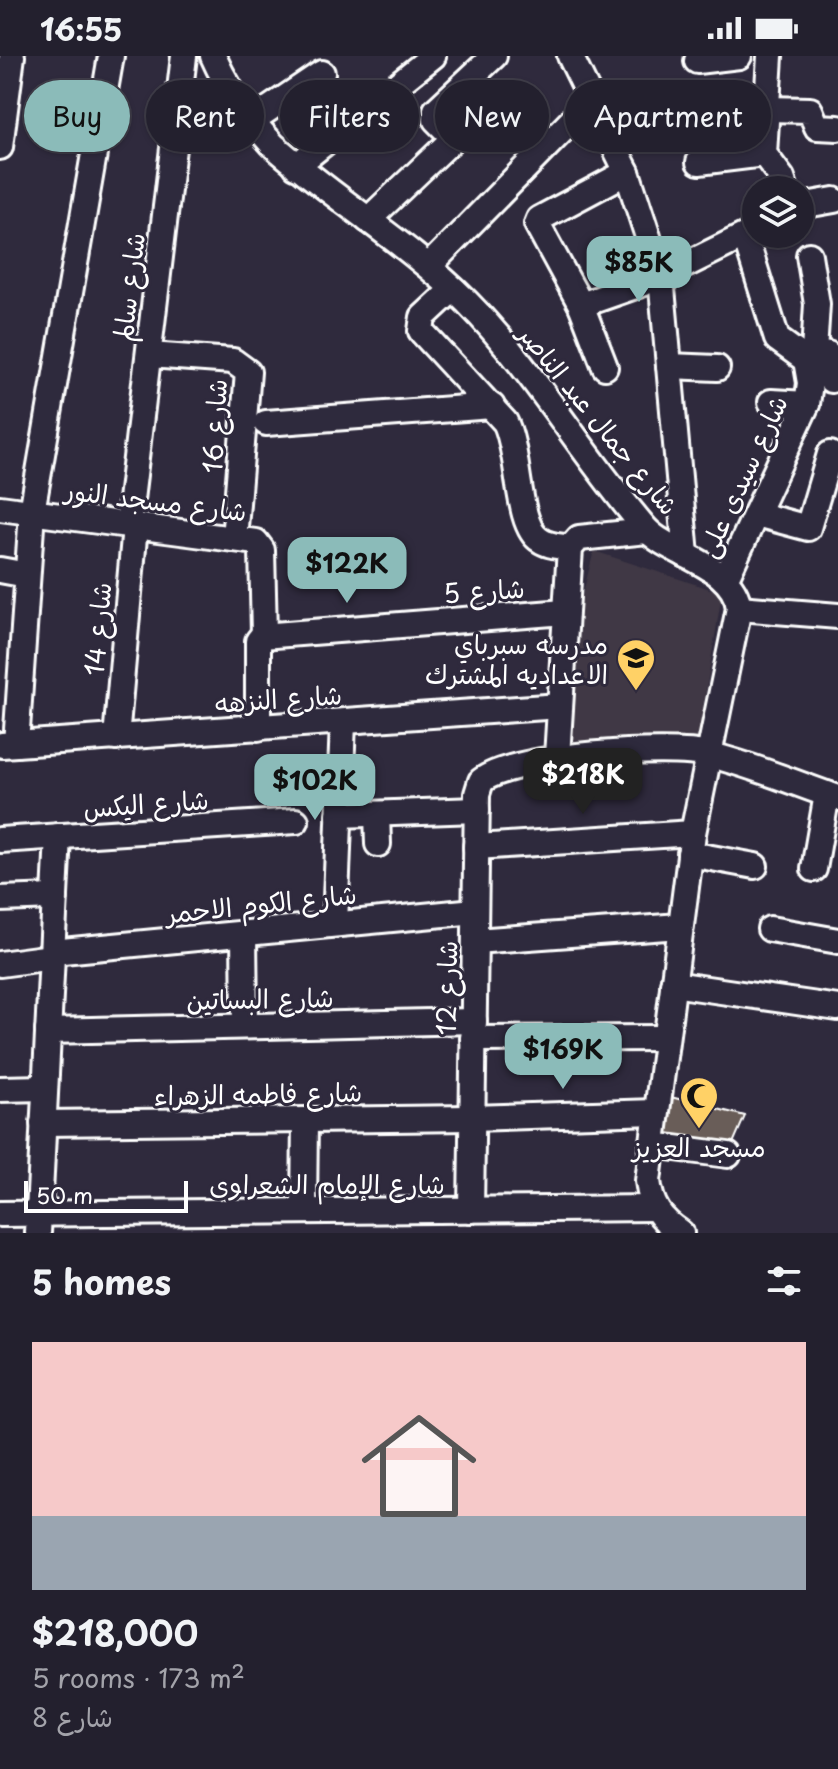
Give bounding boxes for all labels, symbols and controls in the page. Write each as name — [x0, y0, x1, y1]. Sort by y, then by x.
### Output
text: 16:55 — [40, 6, 122, 51]
chip: Buy — [24, 80, 130, 152]
chip: Rent — [146, 80, 264, 152]
chip: Filters — [280, 80, 419, 152]
chip: New — [435, 80, 549, 152]
chip: Apartment — [565, 80, 771, 152]
map controls — [742, 176, 814, 248]
button: layers — [742, 176, 814, 248]
street label: شارع سالم — [102, 230, 156, 344]
pin: $85K — [592, 236, 686, 304]
text: $85K — [605, 242, 673, 281]
street label: شارع جمال عبد الناصر — [508, 314, 688, 523]
street label: شارع 16 — [192, 378, 236, 474]
street label: شارع سيدى على — [687, 388, 797, 564]
street label: شارع مسجد النور — [61, 469, 249, 530]
pin: $122K — [291, 537, 403, 605]
text: $122K — [306, 543, 388, 582]
street label: شارع 5 — [442, 568, 526, 612]
street label: شارع 14 — [73, 581, 121, 677]
place label: مدرسه سبرباي الاعداديه المشترك — [425, 624, 608, 693]
school or university icon: مدرسه سبرباي الاعداديه المشترك — [615, 637, 657, 692]
street label: شارع النزهه — [213, 674, 343, 722]
pin: $218K — [527, 748, 639, 816]
pin: $102K — [259, 754, 371, 822]
text: $218K — [541, 754, 625, 793]
text: $102K — [272, 760, 358, 799]
street label: شارع اليكس — [82, 779, 210, 827]
street label: شارع الكوم الاحمر — [162, 874, 359, 935]
street label: شارع 12 — [426, 940, 466, 1036]
street label: شارع البساتين — [186, 977, 334, 1019]
pin: $169K — [507, 1023, 619, 1091]
text: $169K — [523, 1029, 603, 1068]
street label: شارع فاطمه الزهراء — [154, 1072, 362, 1114]
mosque icon: مسجد العزيز — [678, 1075, 720, 1130]
place label: مسجد العزيز — [630, 1127, 766, 1166]
street label: شارع الإمام الشعراوى — [209, 1164, 445, 1205]
scale bar — [24, 1177, 188, 1213]
text: 50 m — [36, 1178, 93, 1211]
text: 5 homes — [32, 1255, 171, 1307]
icon: filters — [762, 1259, 806, 1303]
icon: home — [347, 1394, 491, 1538]
text: $218,000 — [32, 1606, 198, 1658]
text: 5 rooms · 173 m² — [32, 1658, 245, 1697]
text: شارع 8 — [32, 1697, 113, 1736]

